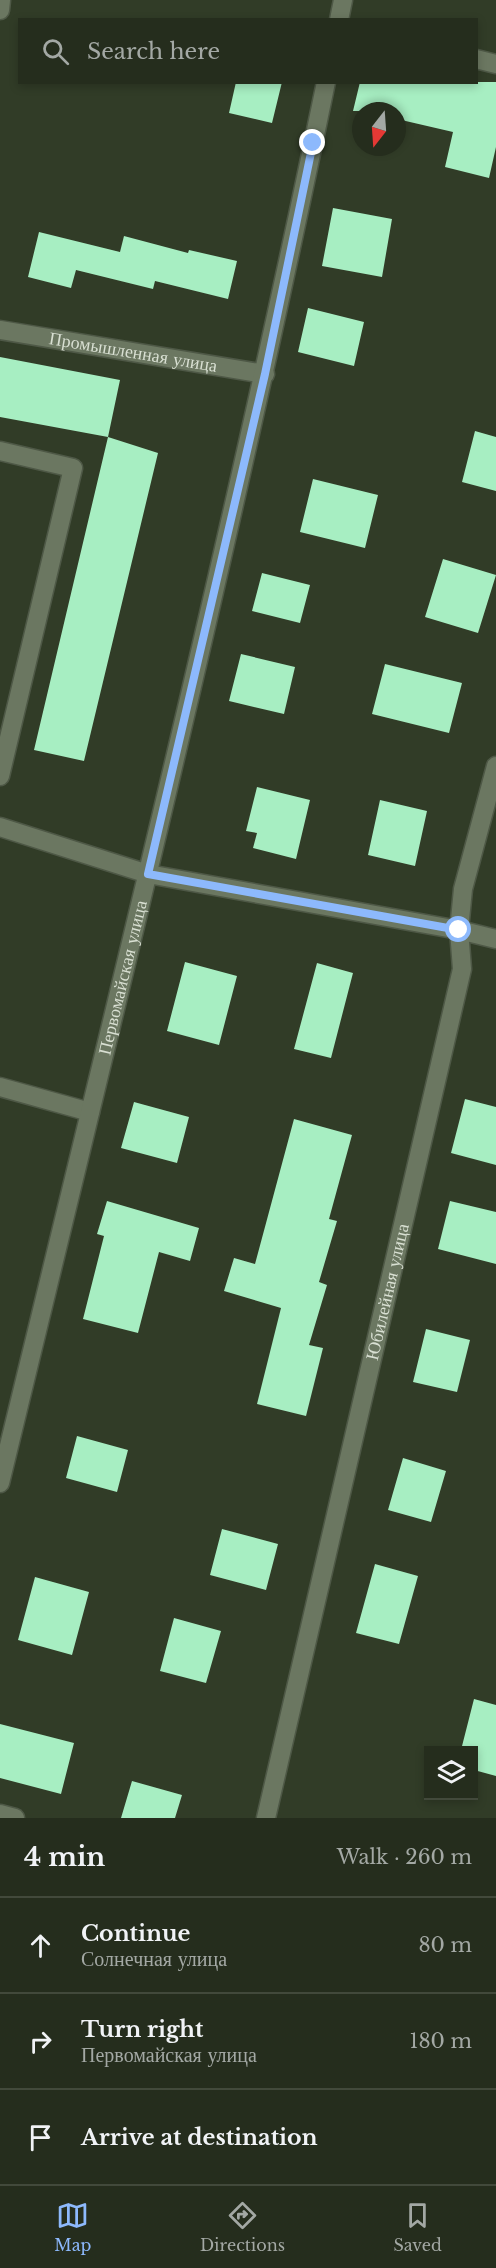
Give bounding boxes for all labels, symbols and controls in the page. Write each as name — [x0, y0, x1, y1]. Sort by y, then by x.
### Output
search box — [18, 18, 478, 84]
icon: search — [39, 35, 72, 68]
text: Search here — [87, 38, 220, 65]
north arrow — [352, 102, 406, 156]
route end — [299, 129, 325, 155]
street label: Промышленная улица — [47, 327, 219, 377]
street label: Первомайская улица — [93, 898, 152, 1057]
route start — [445, 916, 471, 942]
street label: Юбилейная улица — [361, 1221, 414, 1362]
map controls — [424, 1746, 478, 1800]
button: layers — [424, 1746, 478, 1800]
text: 4 min — [24, 1841, 105, 1873]
text: Walk · 260 m — [337, 1845, 472, 1869]
text: Continue — [81, 1920, 190, 1947]
icon: ahead — [24, 1929, 57, 1962]
text: 80 m — [418, 1933, 472, 1957]
text: Солнечная улица — [81, 1947, 227, 1971]
text: Turn right — [81, 2016, 203, 2043]
icon: right — [24, 2025, 57, 2058]
text: 180 m — [409, 2029, 472, 2053]
text: Первомайская улица — [81, 2043, 257, 2067]
icon: arrive — [24, 2121, 57, 2154]
text: Arrive at destination — [81, 2124, 318, 2151]
tab: Map — [54, 2199, 91, 2255]
tab: Directions — [200, 2199, 285, 2255]
tab: Saved — [393, 2199, 442, 2255]

